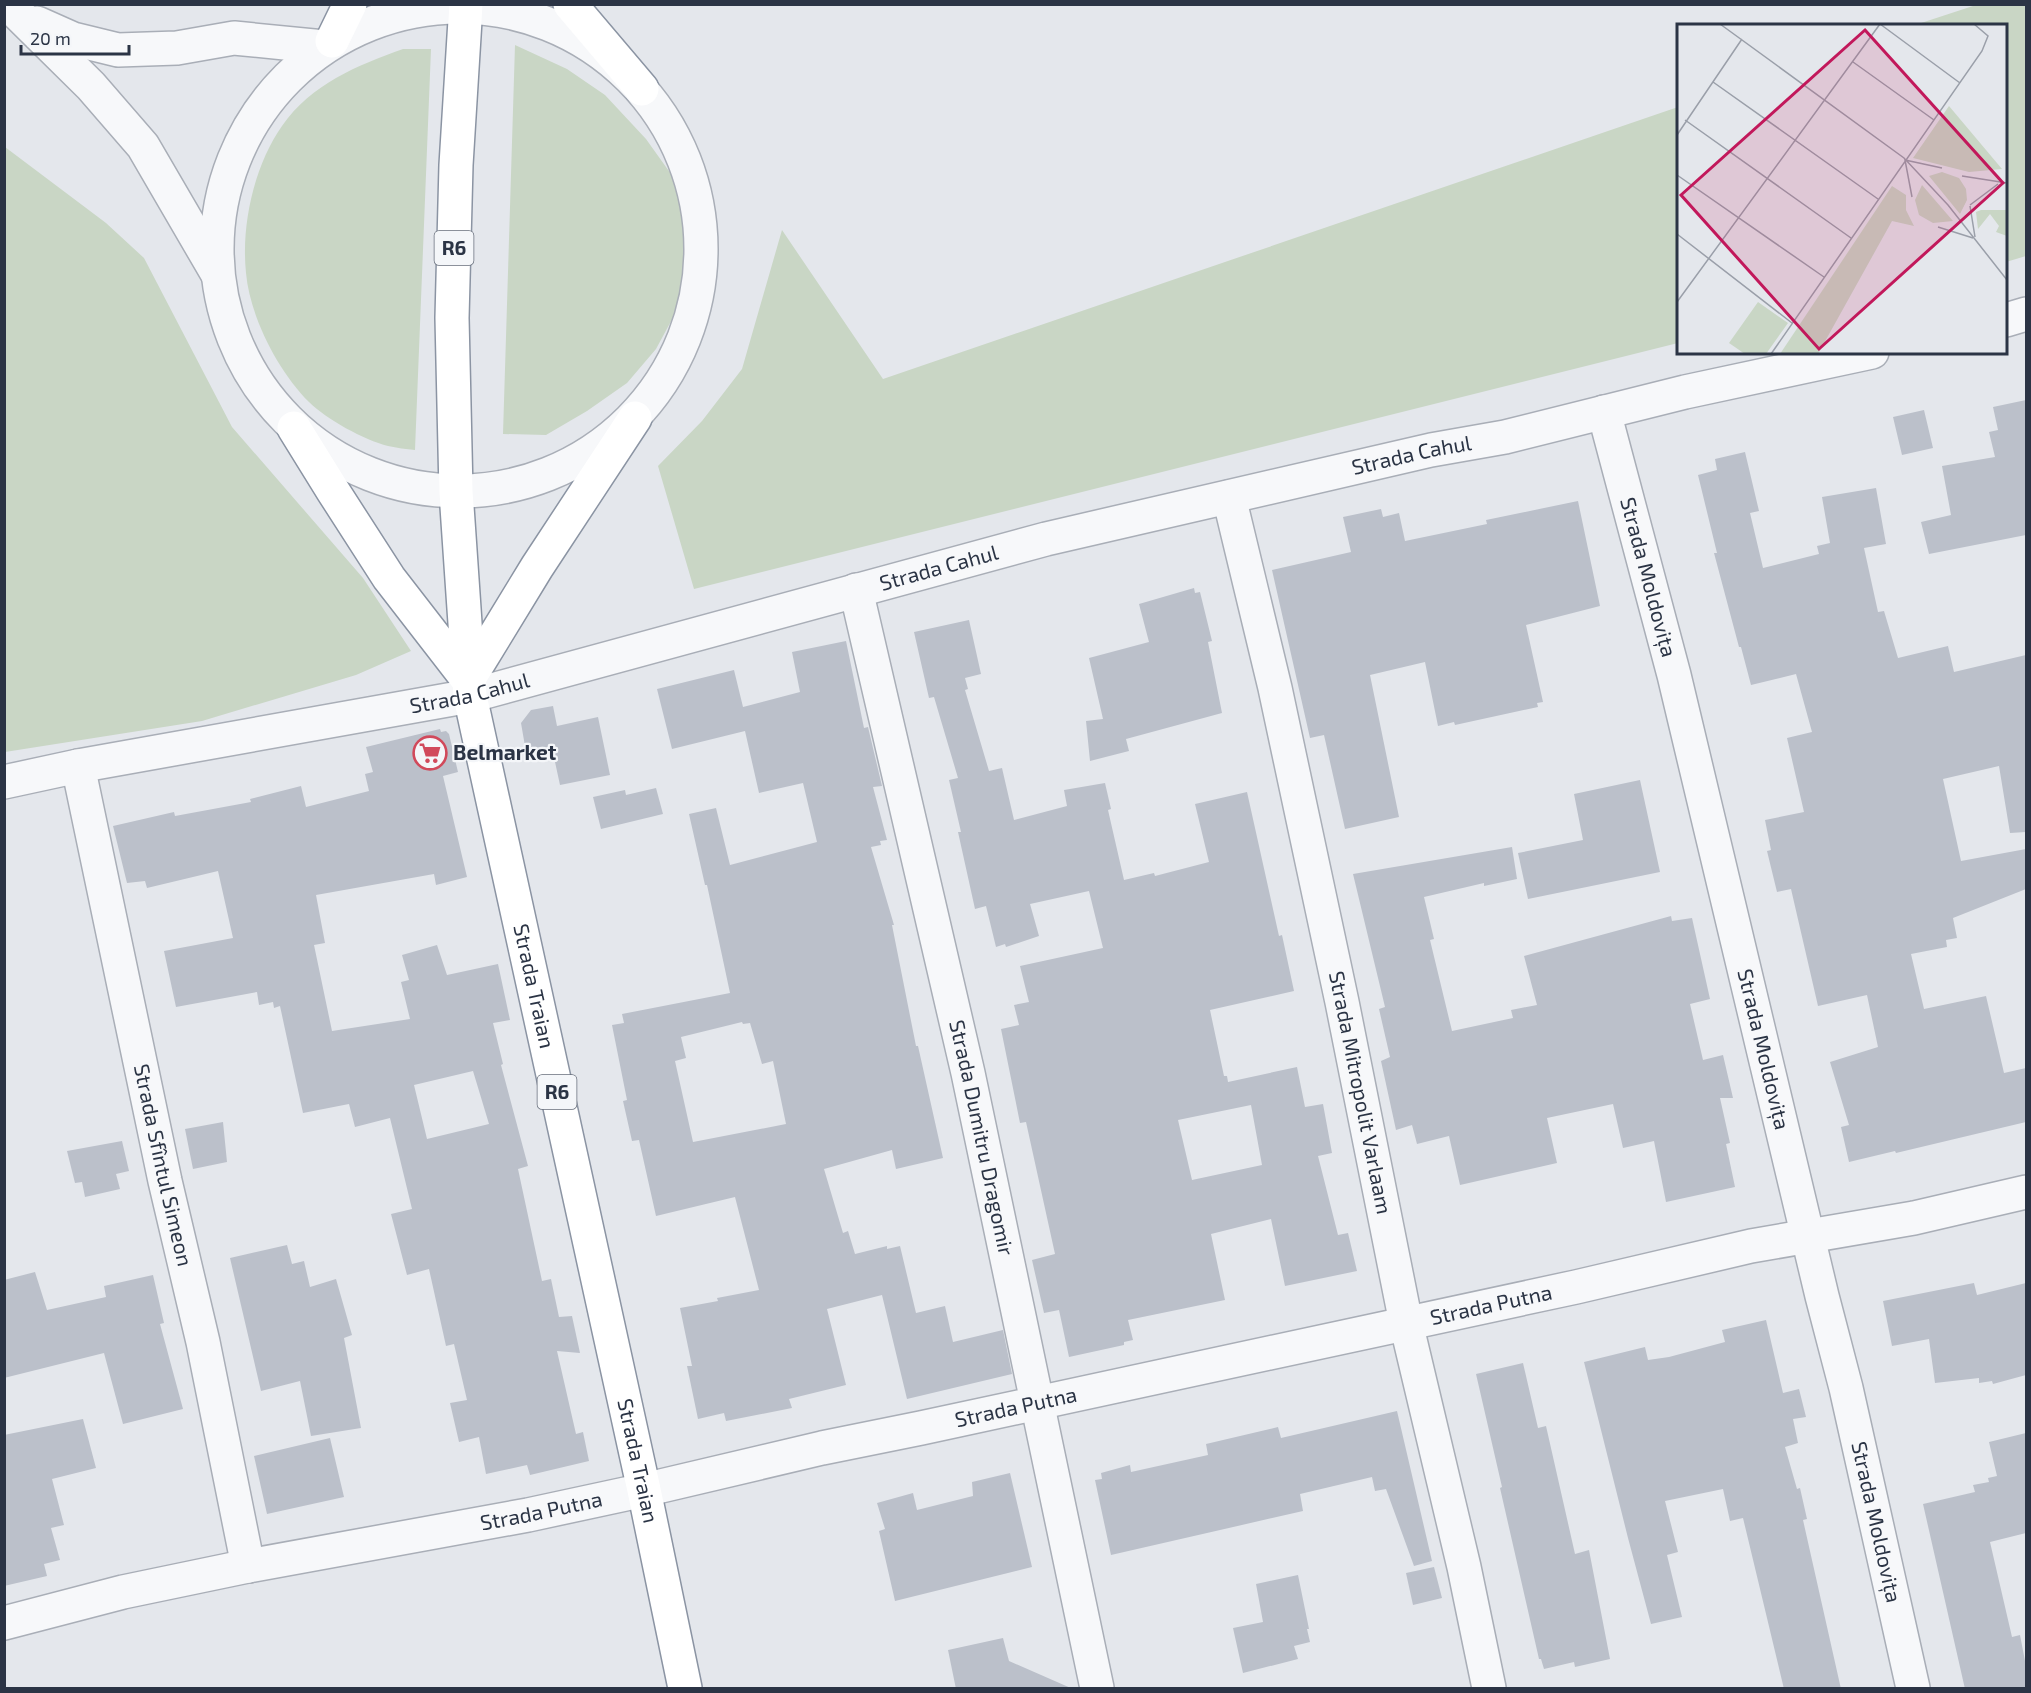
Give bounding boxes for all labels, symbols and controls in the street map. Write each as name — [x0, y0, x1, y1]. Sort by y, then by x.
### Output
scale bar — [21, 18, 129, 56]
inset map — [1677, 24, 2007, 354]
text: 20 m — [30, 27, 71, 49]
road number: R6 — [434, 231, 474, 265]
street label: Strada Cahul — [1349, 429, 1474, 479]
street label: Strada Moldovița — [1616, 494, 1683, 659]
street label: Strada Cahul — [877, 538, 1001, 595]
street label: Strada Cahul — [408, 666, 532, 718]
supermarket icon: Belmarket — [412, 735, 448, 771]
place label: Belmarket — [453, 739, 557, 764]
street label: Strada Trаian — [509, 921, 561, 1050]
street label: Strada Moldovița — [1733, 966, 1796, 1132]
street label: Strada Mitropolit Varlaam — [1325, 969, 1398, 1216]
street label: Strada Dumitru Dragomir — [945, 1017, 1020, 1258]
street label: Strada Sfîntul Simeon — [130, 1061, 199, 1268]
road number: R6 — [538, 1075, 576, 1109]
street label: Strada Putna — [1428, 1279, 1554, 1329]
street label: Strada Putna — [952, 1381, 1079, 1431]
street label: Strada Trаian — [613, 1396, 665, 1525]
street label: Strada Moldovița — [1847, 1439, 1908, 1605]
street label: Strada Putna — [478, 1485, 604, 1534]

